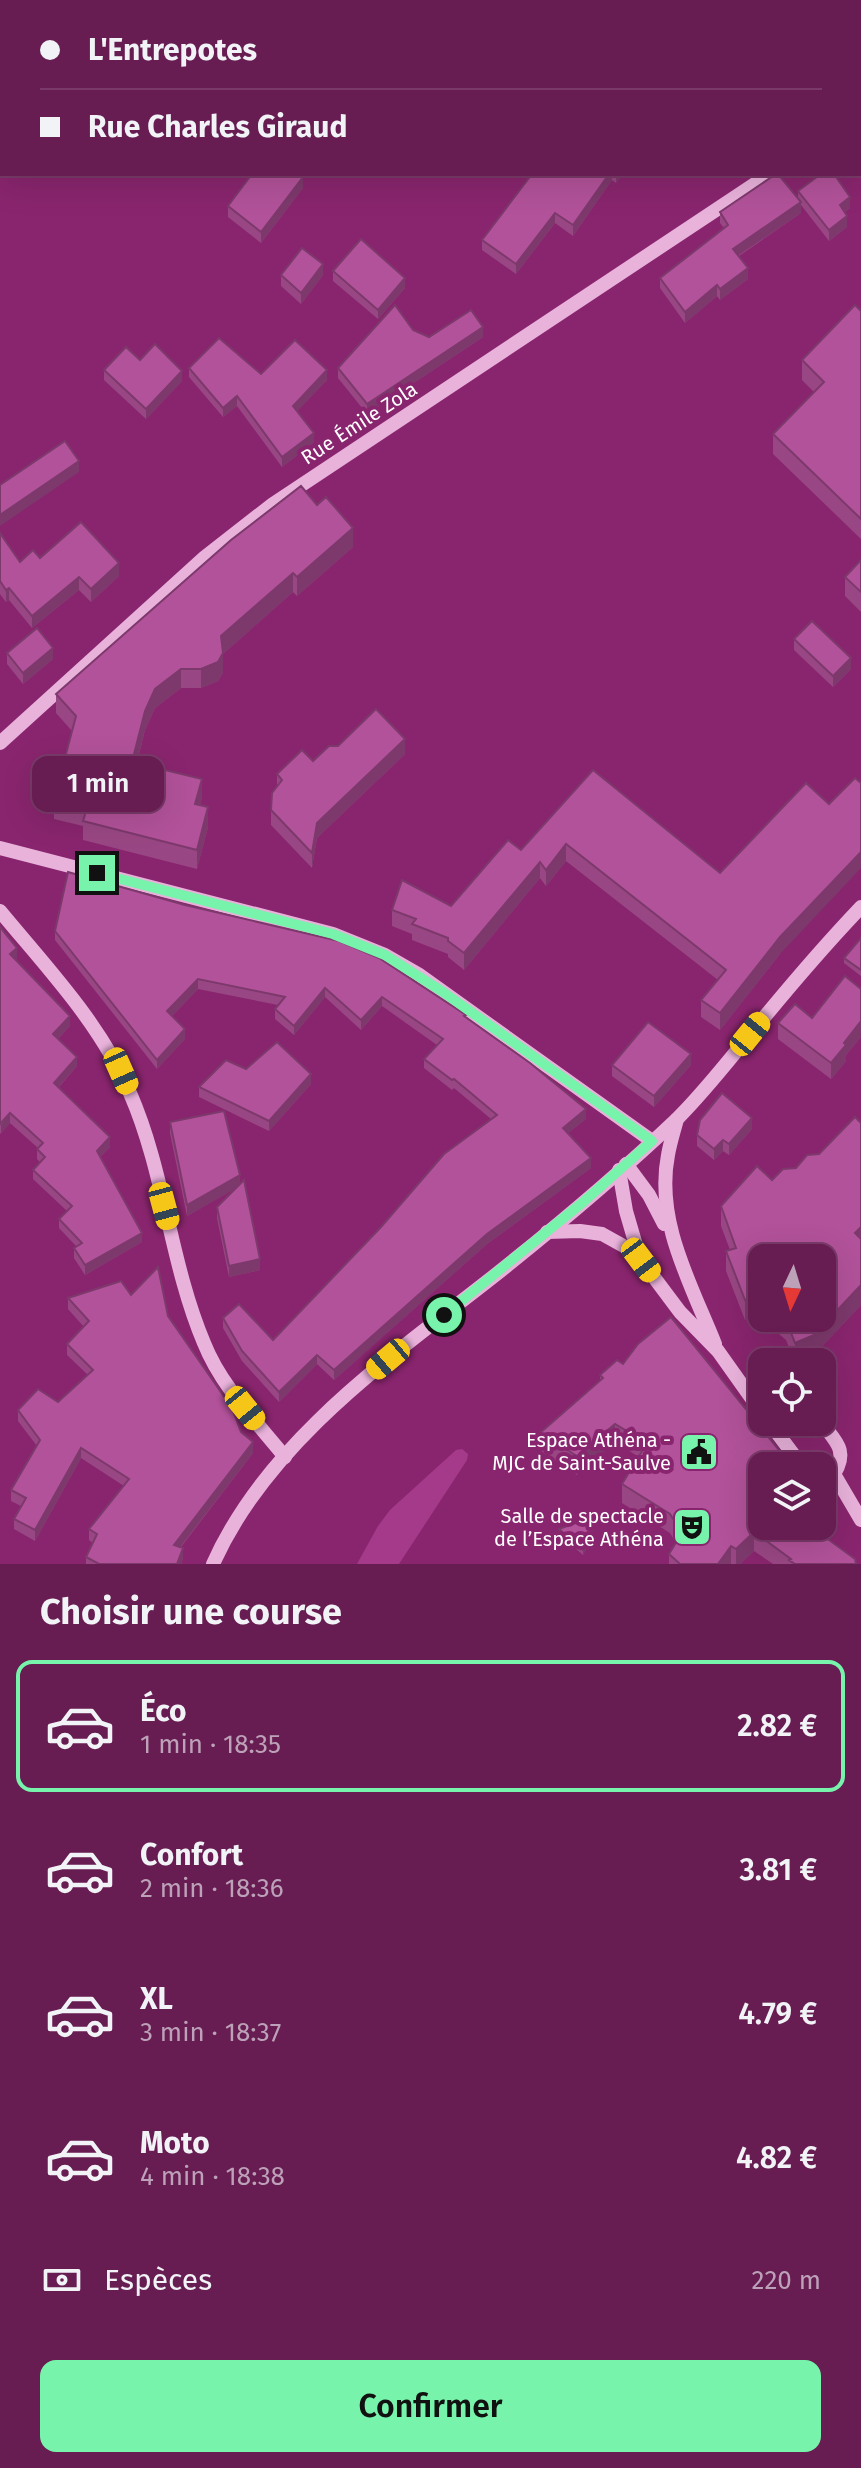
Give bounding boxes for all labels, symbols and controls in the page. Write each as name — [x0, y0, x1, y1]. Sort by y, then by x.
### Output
text: L'Entrepotes — [88, 32, 257, 68]
text: Rue Charles Giraud — [88, 109, 347, 145]
street label: Rue Émile Zola — [296, 377, 422, 469]
callout: 1 min — [31, 757, 163, 813]
text: 1 min — [67, 768, 129, 799]
route end — [79, 855, 115, 891]
car — [726, 1008, 774, 1060]
car — [100, 1044, 142, 1098]
car — [146, 1180, 182, 1232]
car — [617, 1234, 665, 1286]
north arrow — [748, 1244, 836, 1332]
map controls — [748, 1244, 836, 1540]
route start — [426, 1297, 462, 1333]
car — [362, 1334, 414, 1384]
button: locate — [748, 1348, 836, 1436]
car — [221, 1382, 269, 1434]
place label: Espace Athéna - MJC de Saint-Saulve — [492, 1428, 671, 1475]
public building icon: Espace Athéna - MJC de Saint-Saulve — [678, 1431, 720, 1473]
button: layers — [748, 1452, 836, 1540]
place label: Salle de spectacle de l’Espace Athéna — [494, 1504, 664, 1551]
theatre icon: Salle de spectacle de l’Espace Athéna — [671, 1506, 713, 1548]
text: Choisir une course — [40, 1590, 342, 1634]
icon: car — [44, 1690, 116, 1762]
text: Éco — [140, 1693, 186, 1729]
text: 2.82 € — [737, 1708, 817, 1744]
text: 1 min · 18:35 — [140, 1729, 281, 1760]
icon: car — [44, 1834, 116, 1906]
text: Confort — [140, 1837, 243, 1873]
text: 3.81 € — [739, 1852, 817, 1888]
text: 2 min · 18:36 — [140, 1873, 284, 1904]
icon: car — [44, 1978, 116, 2050]
text: XL — [140, 1981, 173, 2017]
text: 4.79 € — [738, 1996, 817, 2032]
text: 3 min · 18:37 — [140, 2017, 281, 2048]
icon: car — [44, 2122, 116, 2194]
text: Moto — [140, 2125, 210, 2161]
text: 4.82 € — [736, 2140, 817, 2176]
text: 4 min · 18:38 — [140, 2161, 285, 2192]
icon: cash — [40, 2258, 84, 2302]
text: Espèces — [104, 2262, 212, 2298]
text: 220 m — [752, 2265, 821, 2296]
button: Confirmer — [40, 2360, 821, 2452]

